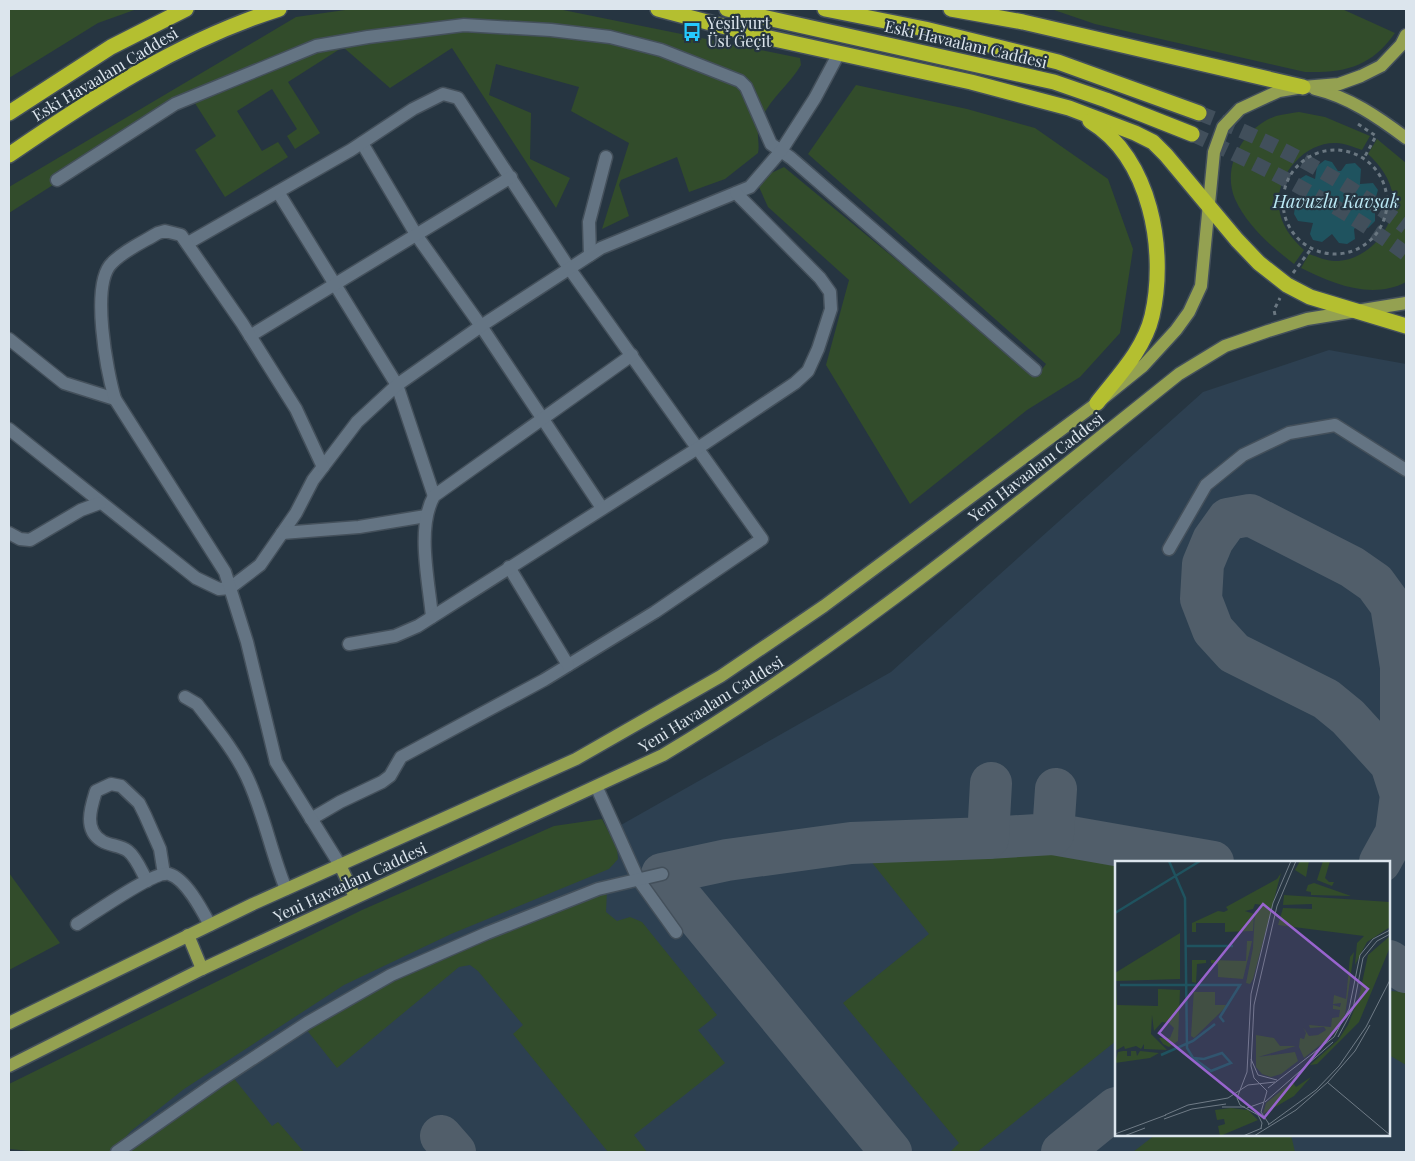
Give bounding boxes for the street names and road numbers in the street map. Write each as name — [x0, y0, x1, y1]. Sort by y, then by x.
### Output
street label: Eski Havaalanı Caddesi — [883, 15, 1050, 73]
street label: Eski Havaalanı Caddesi — [28, 22, 182, 125]
street label: Yeni Havaalanı Caddesi — [963, 407, 1108, 527]
street label: Yeni Havaalanı Caddesi — [634, 650, 787, 757]
street label: Yeni Havaalanı Caddesi — [269, 837, 430, 927]

